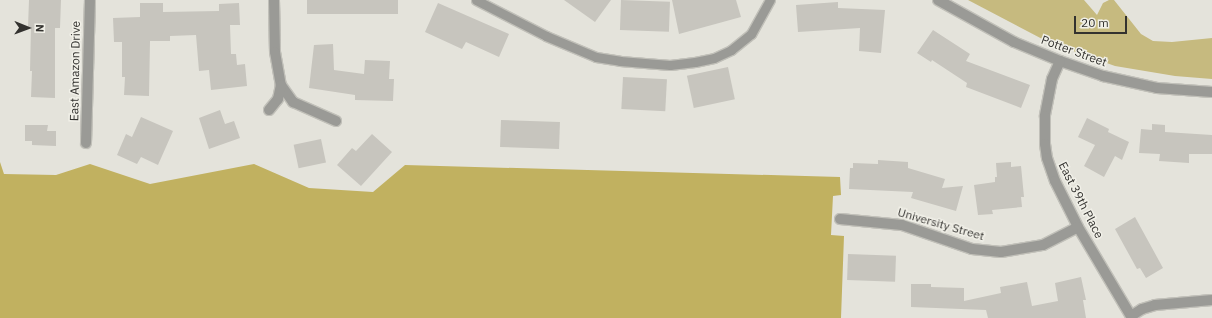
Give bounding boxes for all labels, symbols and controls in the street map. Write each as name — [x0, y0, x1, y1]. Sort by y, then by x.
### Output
north arrow — [8, 8, 48, 48]
scale bar — [1076, 8, 1129, 34]
text: 20 m — [1081, 15, 1109, 30]
street label: East Amazon Drive — [67, 21, 83, 121]
text: N — [33, 24, 47, 32]
street label: Potter Street — [1039, 32, 1109, 70]
street label: East 39th Place — [1056, 159, 1106, 241]
street label: University Street — [896, 205, 986, 243]

